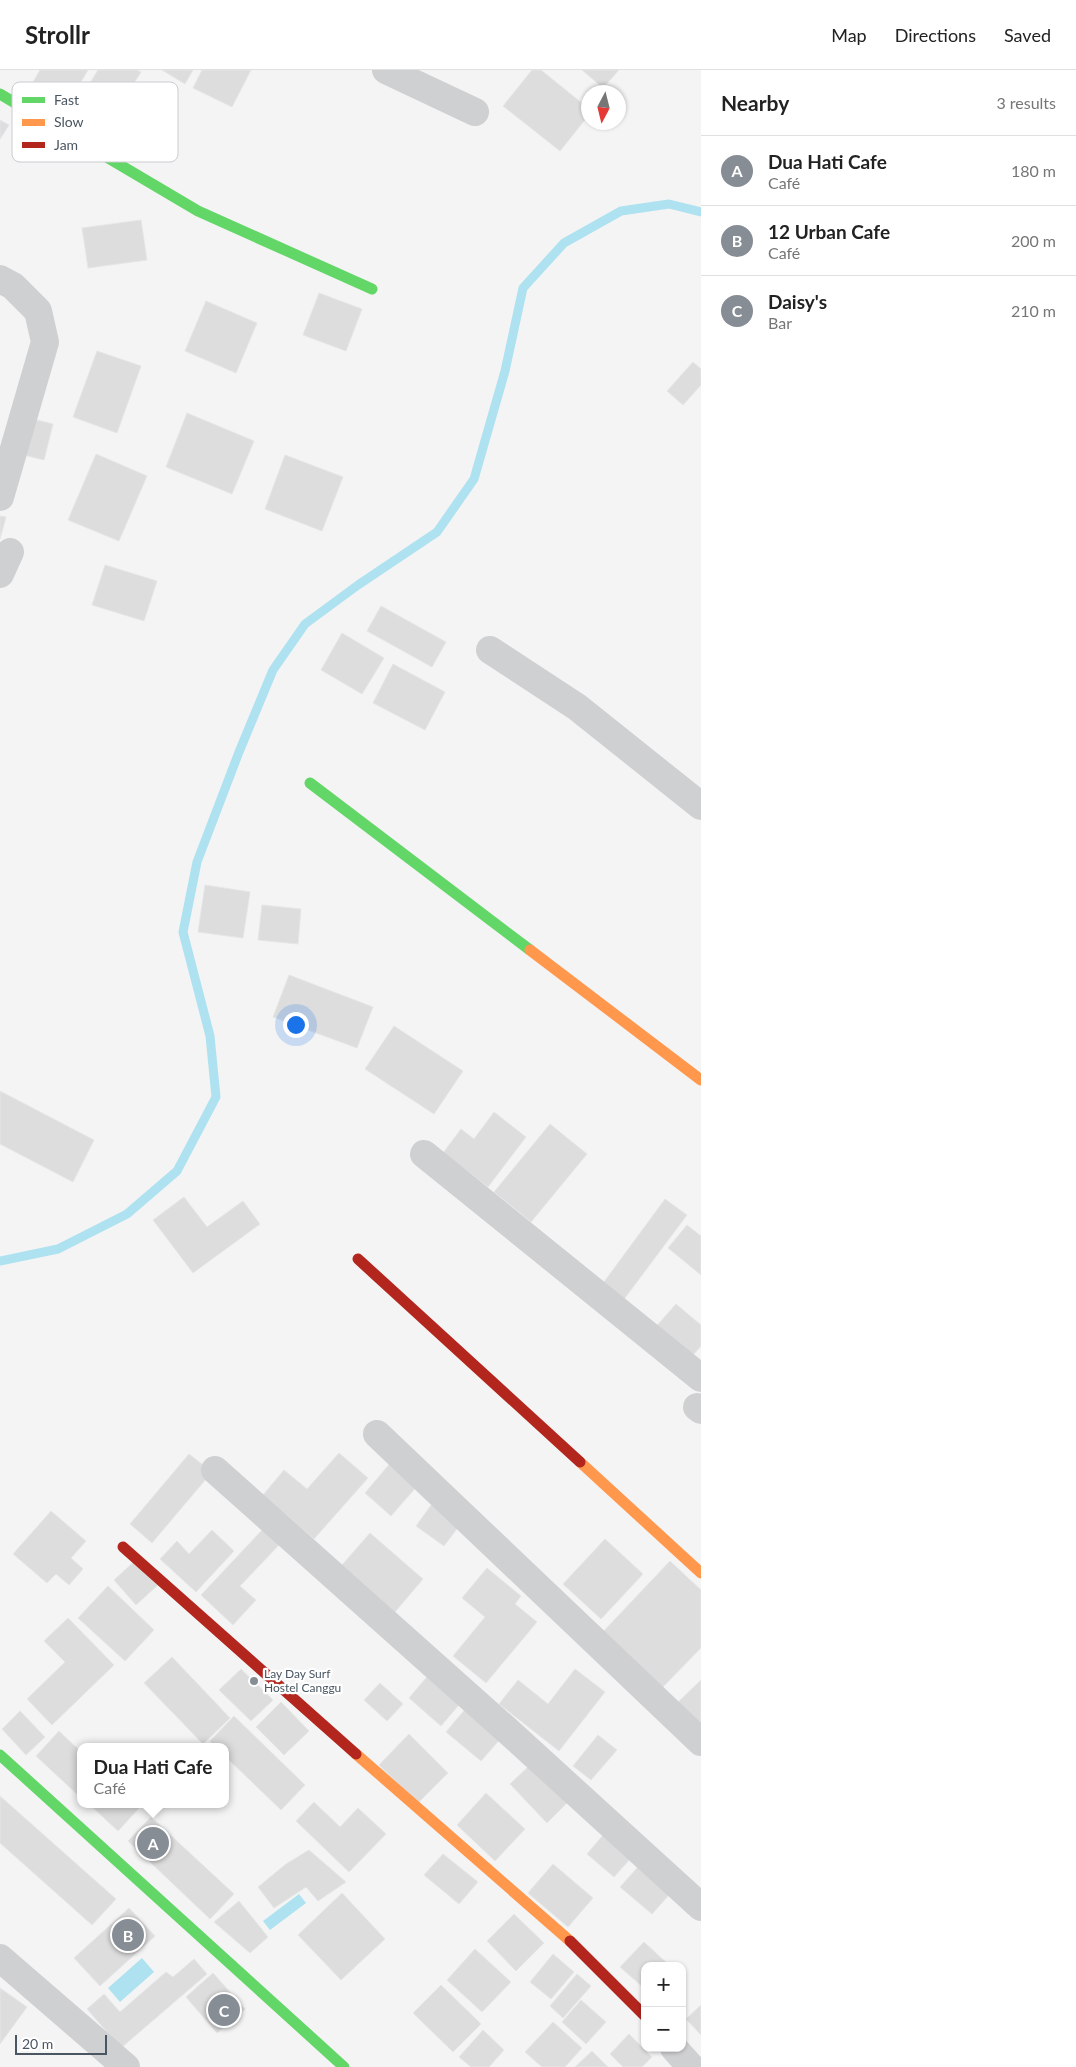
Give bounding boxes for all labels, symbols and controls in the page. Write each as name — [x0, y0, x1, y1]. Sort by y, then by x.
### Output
text: Strollr — [25, 20, 90, 49]
text: Map — [831, 24, 867, 46]
text: Directions — [895, 24, 976, 46]
text: Saved — [1004, 24, 1051, 46]
legend — [12, 82, 178, 162]
north arrow — [581, 85, 626, 130]
text: Nearby — [721, 90, 789, 115]
text: Fast — [54, 91, 79, 108]
text: 3 results — [996, 93, 1056, 112]
text: Slow — [54, 113, 84, 130]
text: Jam — [54, 136, 78, 153]
text: Dua Hati Cafe — [768, 150, 887, 173]
text: A — [731, 161, 743, 180]
text: 180 m — [1011, 161, 1056, 180]
text: Café — [768, 173, 800, 192]
text: 12 Urban Cafe — [768, 220, 890, 243]
text: B — [732, 231, 742, 250]
text: 200 m — [1011, 231, 1056, 250]
text: Café — [768, 243, 800, 262]
text: Daisy's — [768, 290, 827, 313]
text: C — [732, 301, 742, 320]
text: 210 m — [1011, 301, 1056, 320]
text: Bar — [768, 313, 792, 332]
your location — [283, 1012, 309, 1038]
place label: Lay Day Surf Hostel Canggu — [264, 1666, 341, 1695]
marker: Lay Day Surf Hostel Canggu — [248, 1675, 260, 1687]
popup — [77, 1743, 229, 1808]
text: Dua Hati Cafe — [94, 1755, 212, 1778]
text: Café — [94, 1778, 126, 1797]
pin: A — [137, 1824, 169, 1862]
pin: B — [112, 1916, 144, 1954]
map controls — [641, 1962, 686, 2052]
button: + — [641, 1962, 686, 2007]
pin: C — [208, 1991, 240, 2029]
button: − — [641, 2007, 686, 2052]
scale bar — [15, 2032, 108, 2055]
text: 20 m — [22, 2035, 53, 2052]

